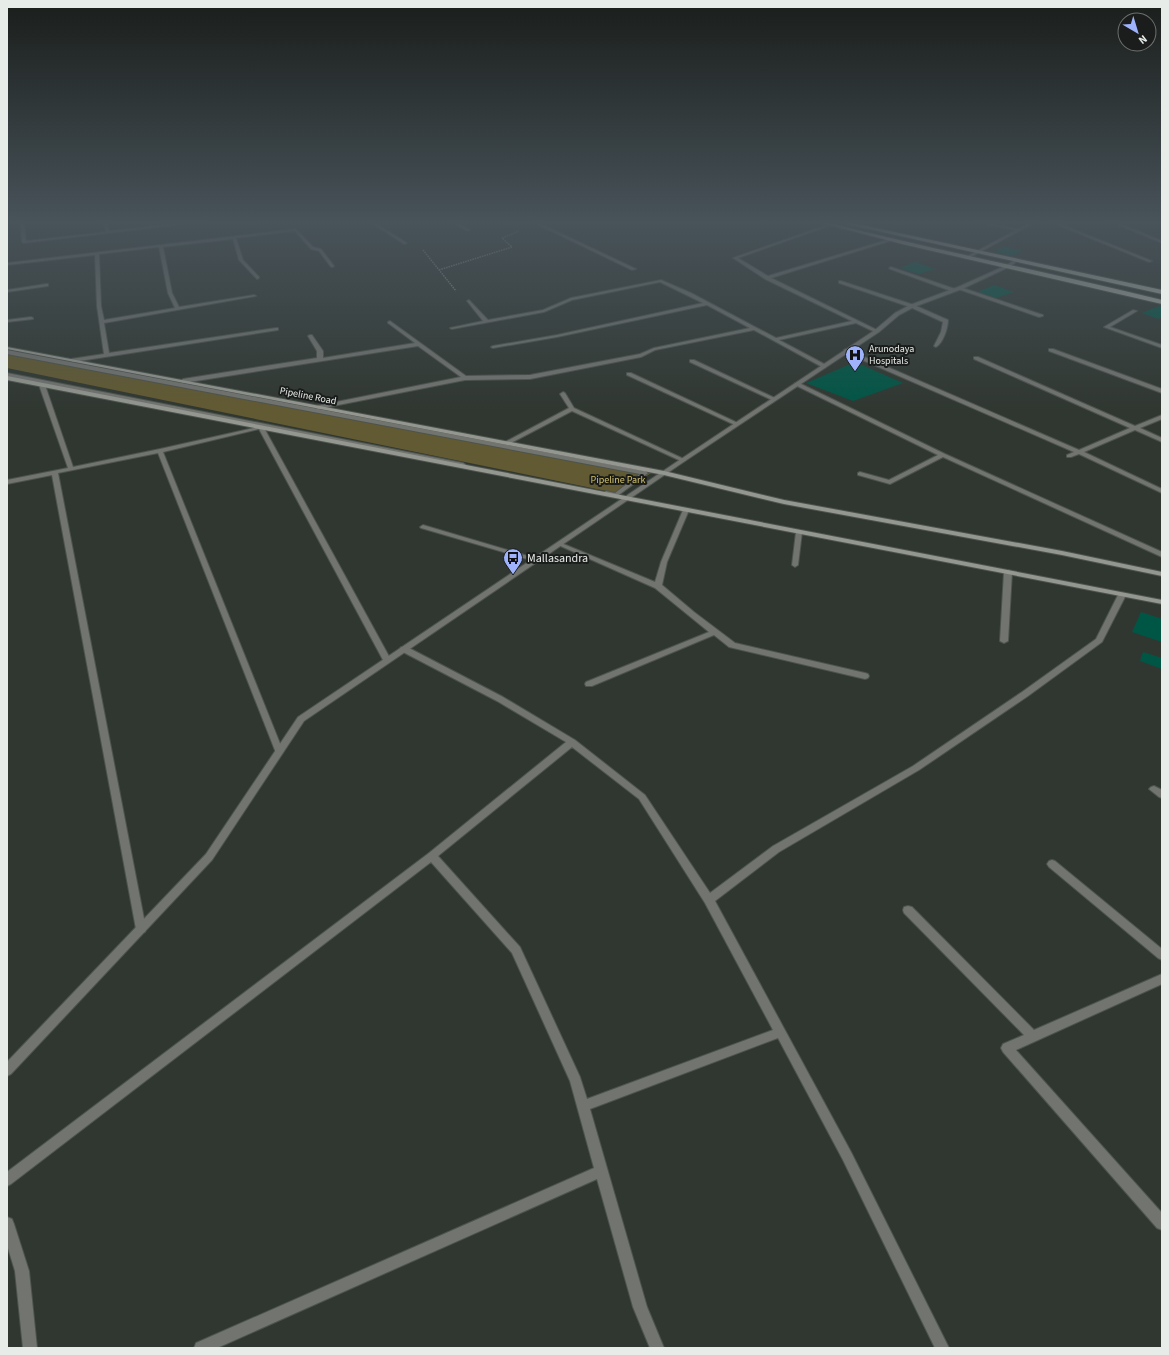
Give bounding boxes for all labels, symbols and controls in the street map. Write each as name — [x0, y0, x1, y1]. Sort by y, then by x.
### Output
north arrow — [1117, 12, 1157, 52]
text: N — [1135, 31, 1150, 48]
place label: Arunodaya Hospitals — [869, 342, 914, 368]
hospital icon: Arunodaya Hospitals — [844, 344, 866, 372]
street label: Pipeline Road — [278, 384, 338, 408]
park label: Pipeline Park — [591, 473, 645, 487]
bus stop icon: Mallasandra — [502, 547, 524, 575]
place label: Mallasandra — [527, 550, 588, 567]

